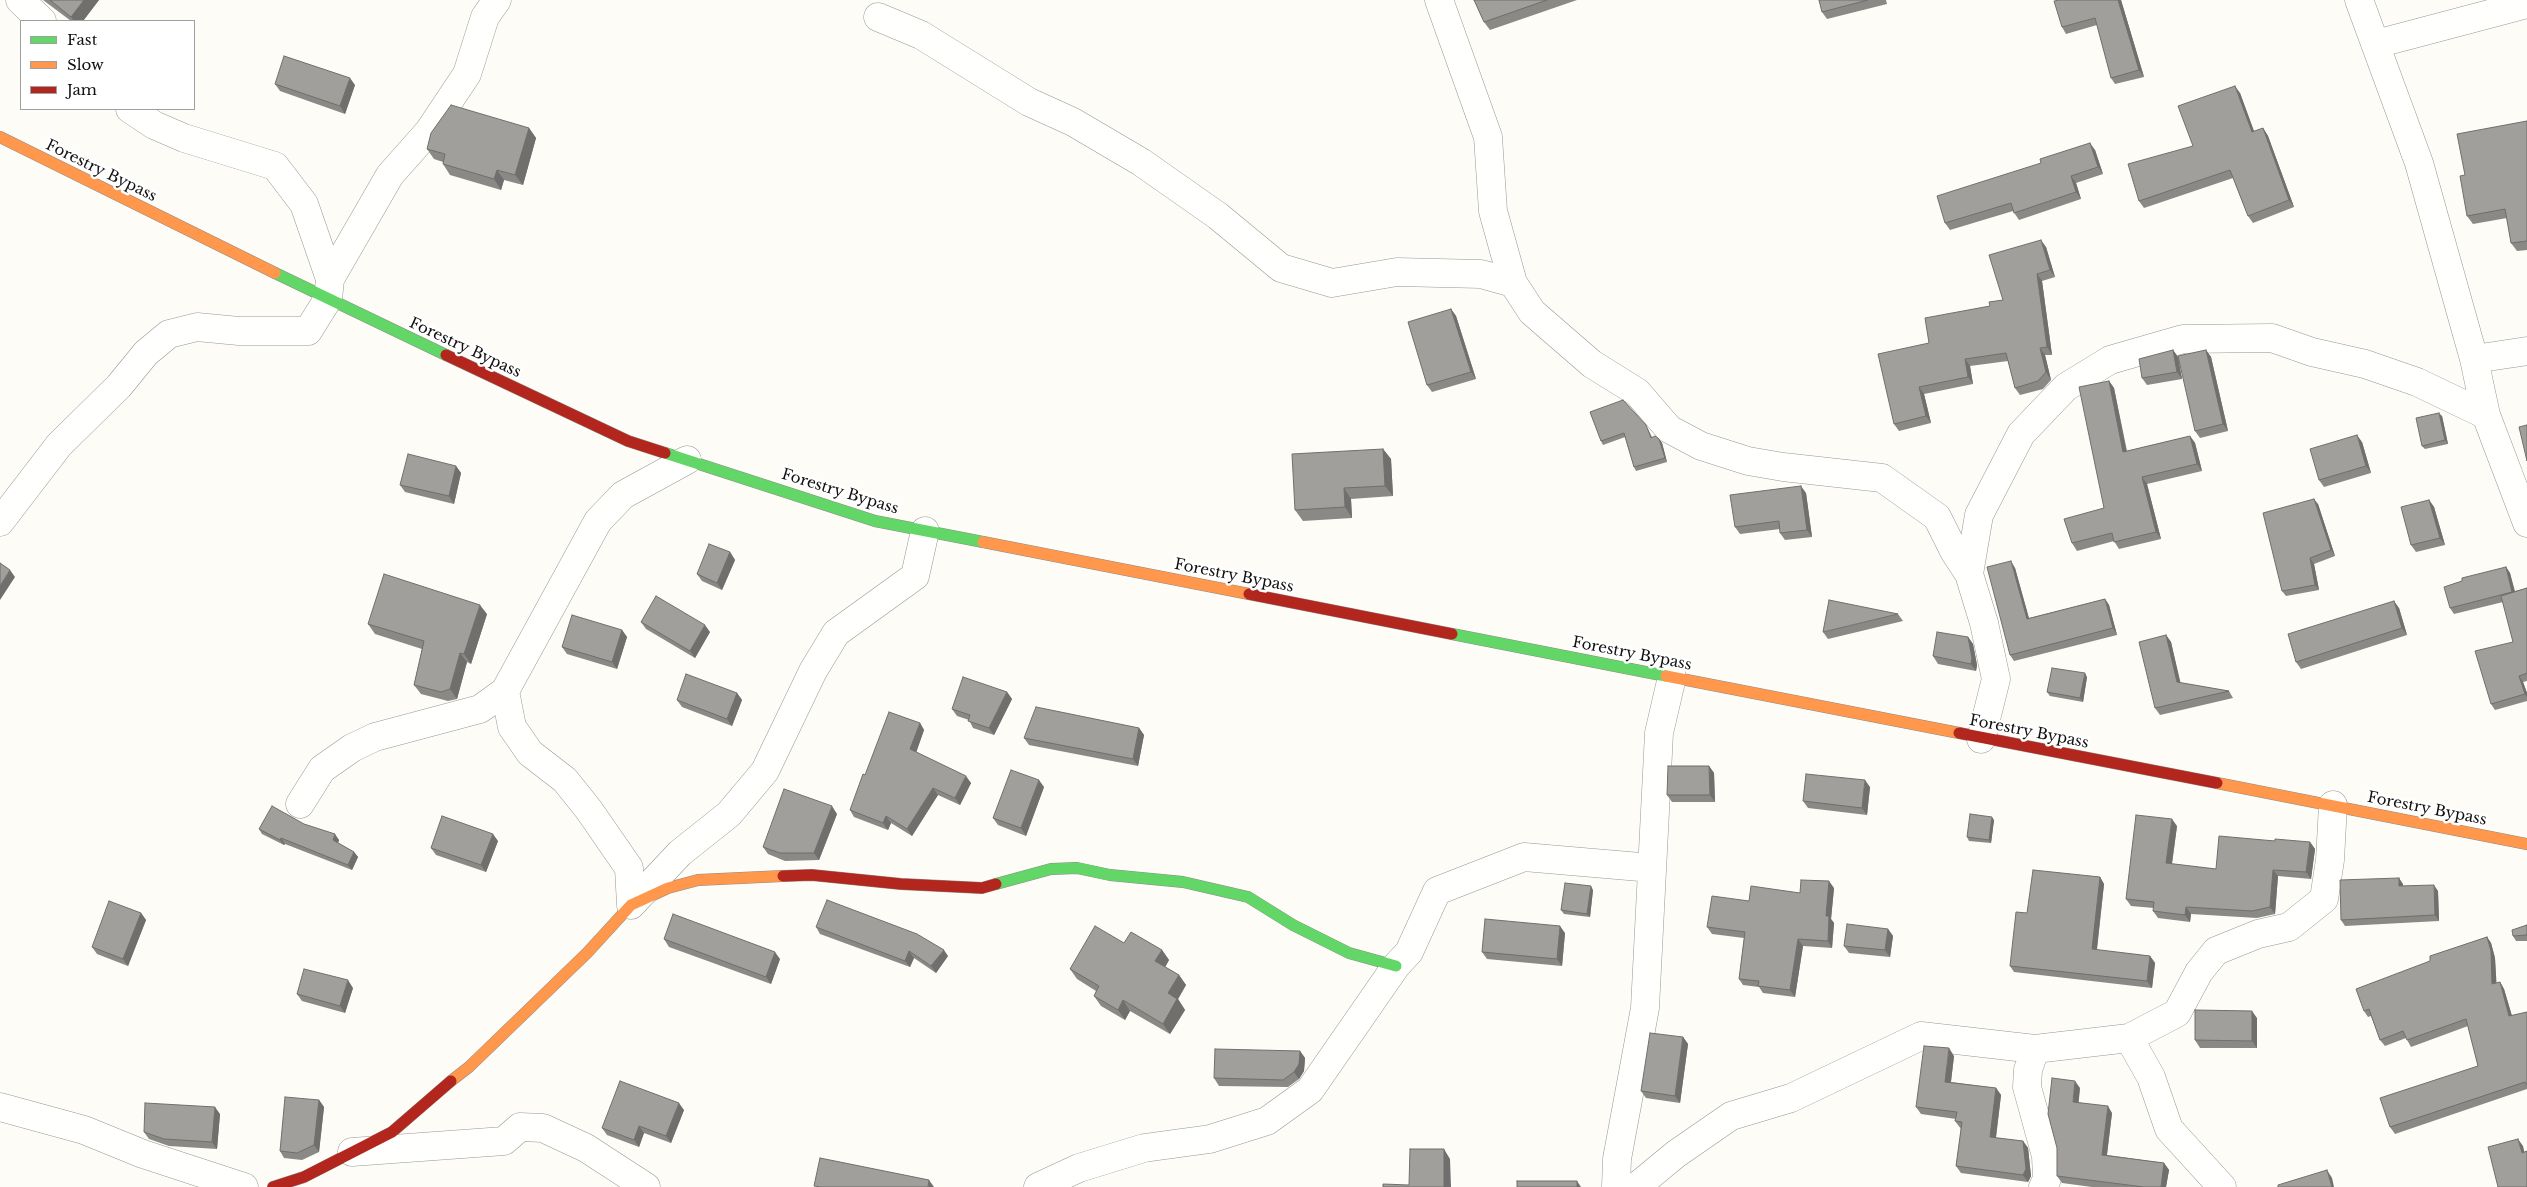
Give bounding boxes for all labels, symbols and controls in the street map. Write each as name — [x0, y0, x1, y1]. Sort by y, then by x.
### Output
legend — [20, 20, 195, 110]
text: Fast — [67, 30, 97, 49]
text: Slow — [67, 55, 104, 74]
text: Jam — [67, 80, 97, 99]
street label: Forestry Bypass — [43, 136, 159, 206]
street label: Forestry Bypass — [406, 314, 524, 382]
street label: Forestry Bypass — [779, 466, 901, 518]
street label: Forestry Bypass — [1173, 556, 1295, 596]
street label: Forestry Bypass — [1571, 634, 1693, 674]
street label: Forestry Bypass — [1968, 712, 2090, 752]
street label: Forestry Bypass — [2366, 789, 2488, 829]

